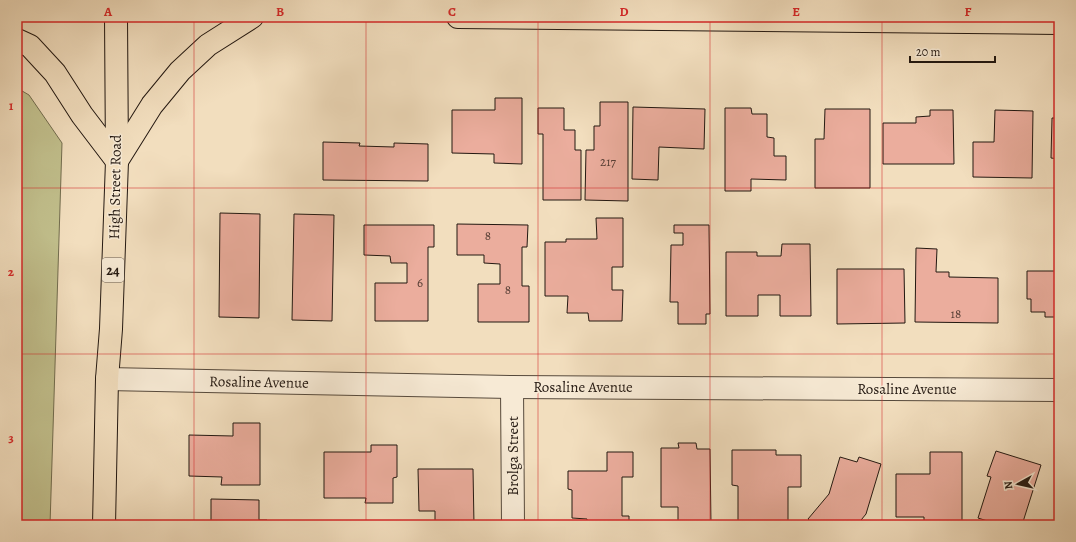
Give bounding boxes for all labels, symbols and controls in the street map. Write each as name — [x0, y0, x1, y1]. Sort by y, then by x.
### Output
text: A — [103, 3, 113, 20]
text: B — [276, 3, 284, 20]
text: C — [448, 3, 456, 20]
text: D — [619, 3, 629, 20]
text: E — [792, 3, 800, 20]
text: F — [965, 3, 972, 20]
scale bar — [910, 38, 995, 64]
text: 20 m — [916, 44, 940, 60]
text: 1 — [9, 97, 14, 114]
street label: High Street Road — [104, 133, 126, 240]
house number: 217 — [600, 153, 617, 170]
house number: 8 — [485, 227, 491, 244]
road number: 24 — [102, 258, 124, 282]
text: 2 — [8, 263, 15, 280]
house number: 6 — [417, 274, 423, 291]
house number: 8 — [505, 281, 511, 298]
house number: 18 — [951, 305, 961, 322]
street label: Rosaline Avenue — [209, 371, 309, 393]
street label: Rosaline Avenue — [533, 377, 633, 397]
street label: Rosaline Avenue — [857, 379, 957, 399]
street label: Brolga Street — [503, 416, 523, 496]
text: 3 — [8, 429, 14, 446]
north arrow — [998, 464, 1038, 504]
text: N — [1001, 480, 1017, 490]

